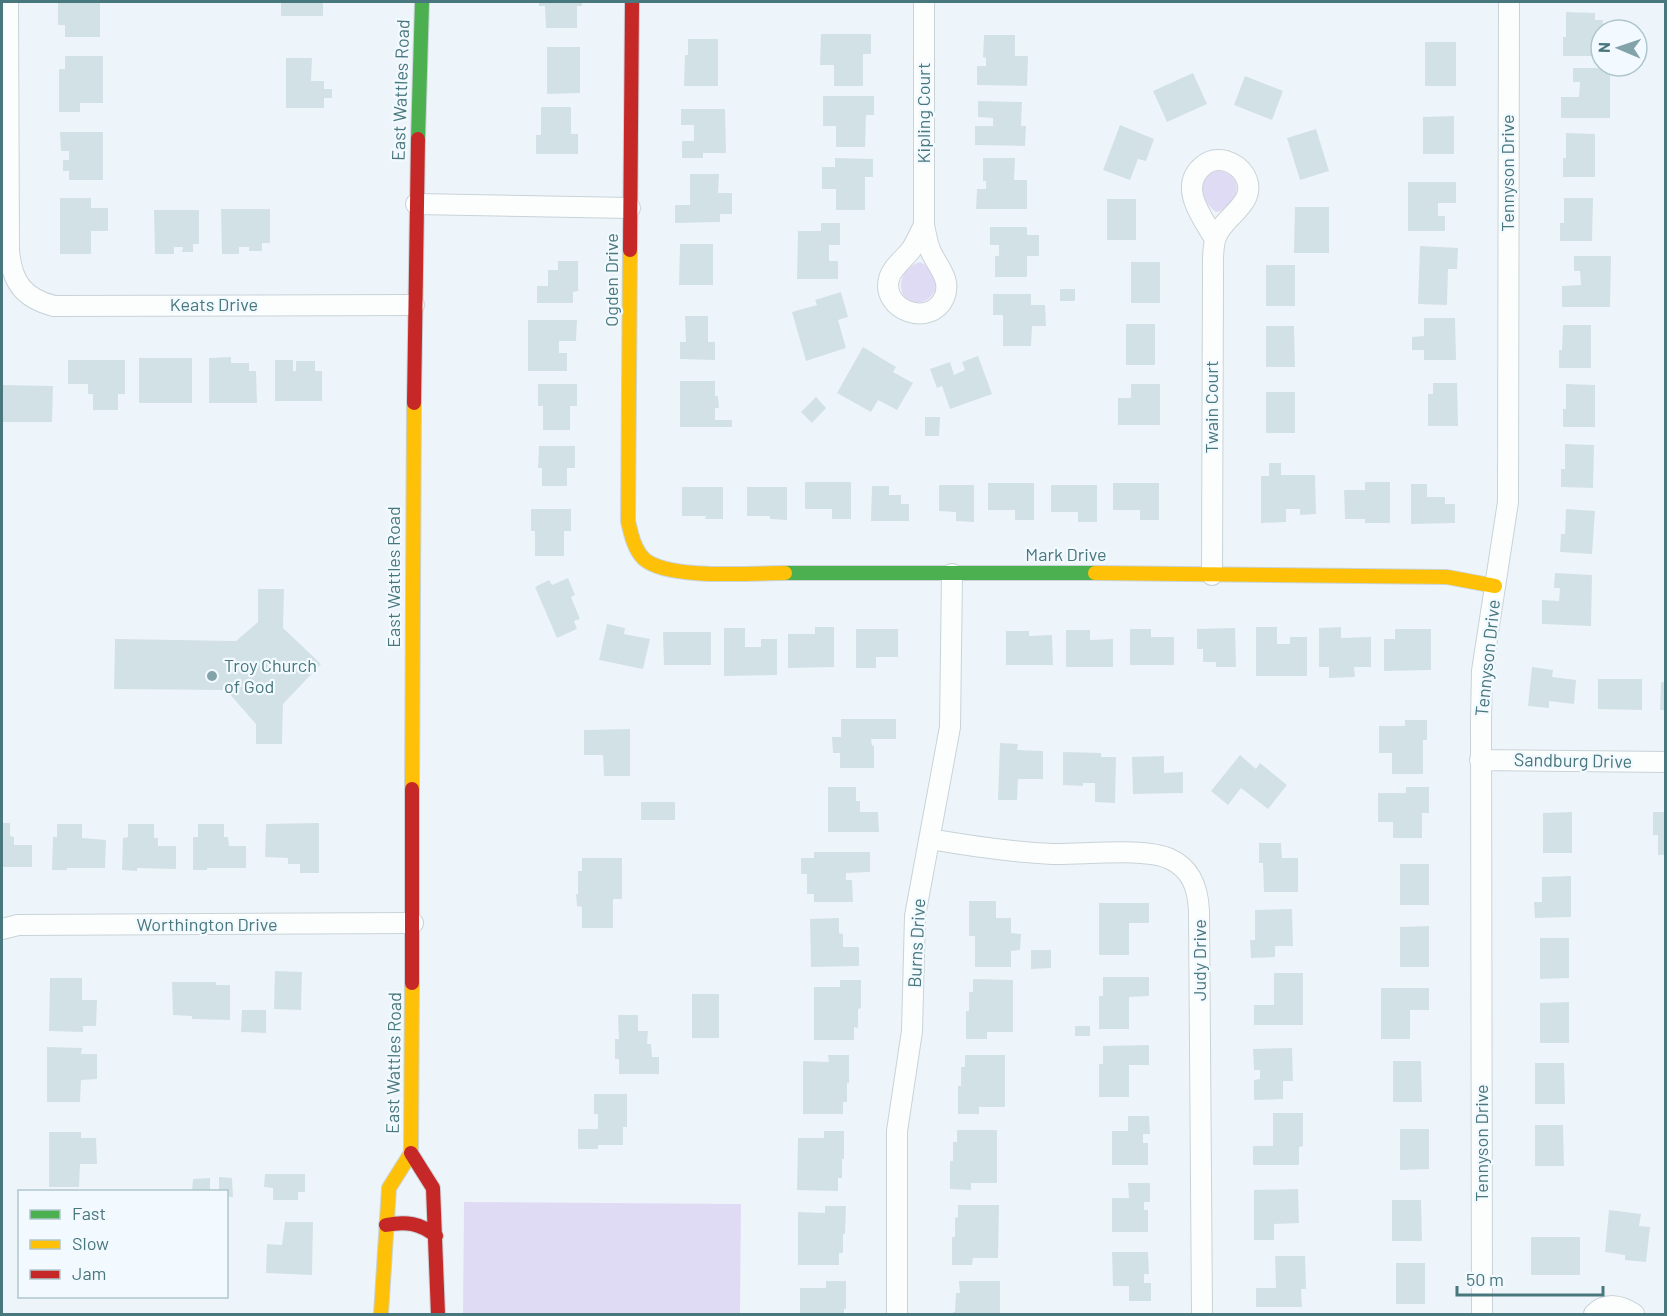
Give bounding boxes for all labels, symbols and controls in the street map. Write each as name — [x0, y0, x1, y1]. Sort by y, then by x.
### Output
north arrow — [1589, 18, 1649, 78]
street label: East Wattles Road — [387, 19, 413, 161]
text: N — [1594, 42, 1613, 53]
street label: Kipling Court — [912, 63, 934, 163]
street label: Tennyson Drive — [1496, 114, 1518, 232]
street label: Ogden Drive — [600, 233, 622, 327]
street label: Keats Drive — [170, 293, 258, 315]
street label: Twain Court — [1200, 360, 1222, 454]
street label: East Wattles Road — [382, 506, 404, 648]
street label: Mark Drive — [1025, 543, 1107, 565]
street label: Tennyson Drive — [1470, 598, 1504, 717]
place label: Troy Church of God — [224, 654, 317, 697]
marker: Troy Church of God — [205, 669, 219, 683]
street label: Sandburg Drive — [1514, 748, 1632, 772]
street label: Burns Drive — [903, 898, 929, 988]
street label: Worthington Drive — [136, 913, 278, 935]
street label: Judy Drive — [1188, 919, 1210, 1001]
street label: East Wattles Road — [381, 992, 405, 1134]
street label: Tennyson Drive — [1470, 1084, 1492, 1202]
legend — [18, 1190, 228, 1298]
text: Fast — [72, 1202, 106, 1224]
text: Slow — [72, 1232, 109, 1254]
scale bar — [1457, 1259, 1602, 1297]
text: Jam — [72, 1262, 106, 1284]
text: 50 m — [1466, 1268, 1504, 1290]

